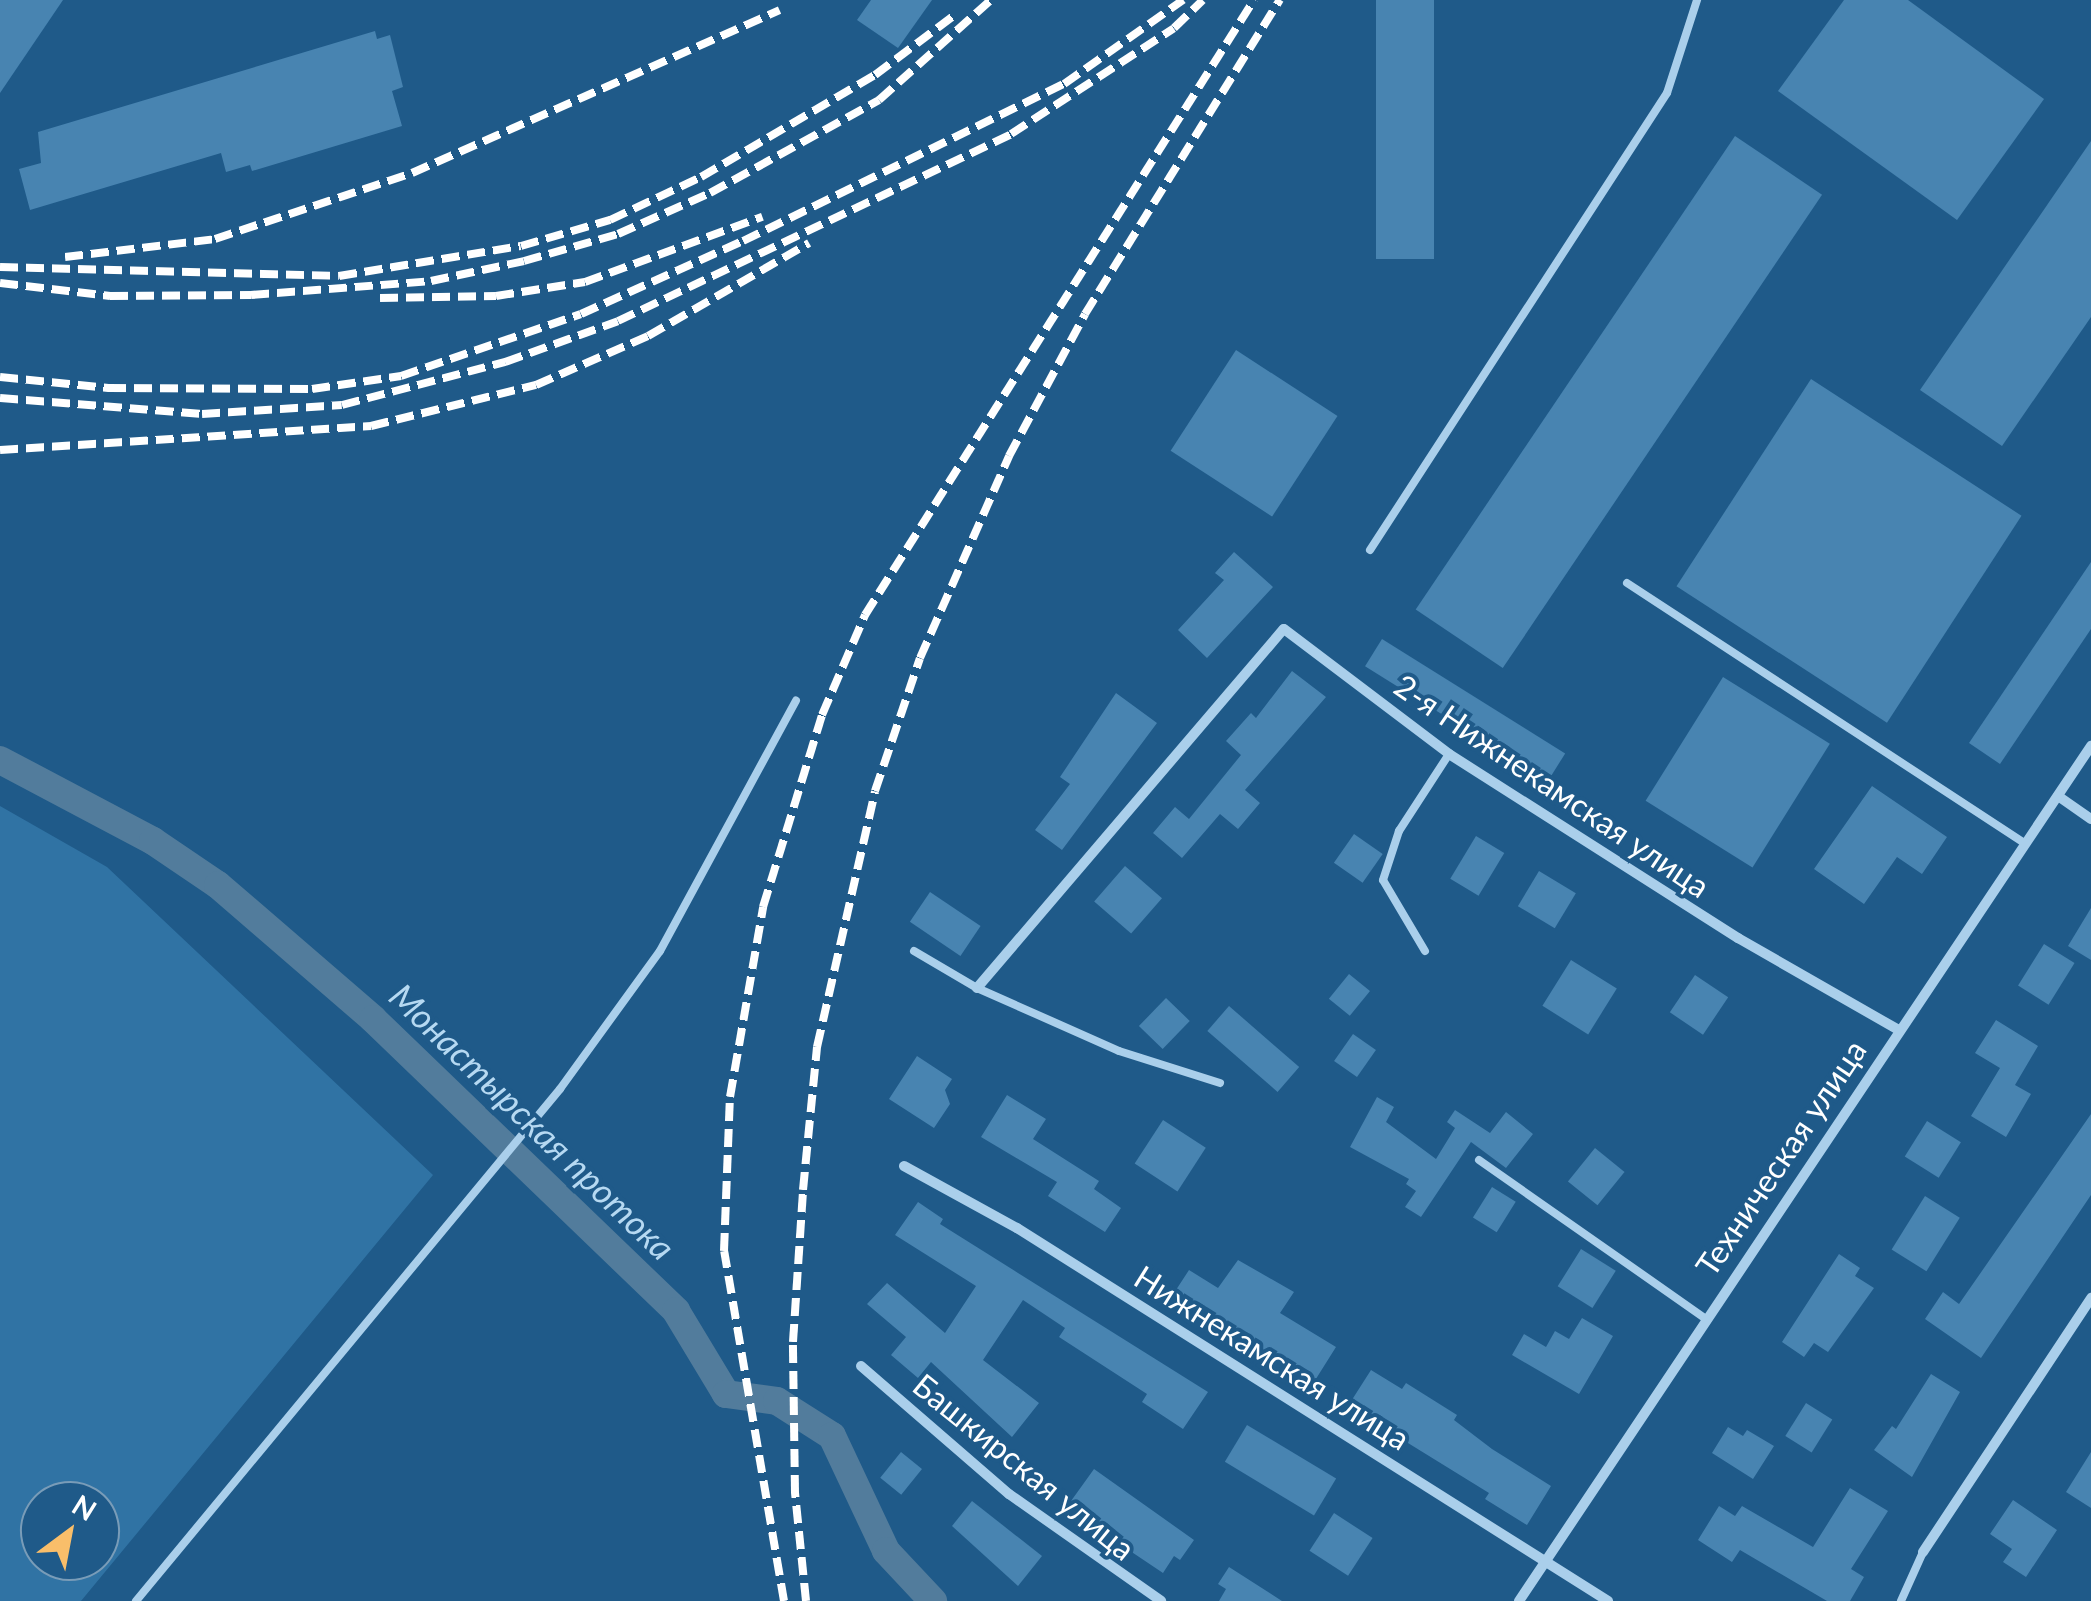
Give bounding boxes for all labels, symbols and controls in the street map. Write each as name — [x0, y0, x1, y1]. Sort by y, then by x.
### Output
street label: 2-я Нижнекамская улица — [1387, 666, 1717, 906]
water label: Монастырская протока — [382, 974, 684, 1268]
street label: Техническая улица — [1688, 1033, 1874, 1283]
street label: Нижнекамская улица — [1127, 1258, 1417, 1458]
street label: Башкирская улица — [905, 1366, 1143, 1568]
north arrow — [20, 1481, 120, 1581]
text: N — [67, 1487, 103, 1527]

